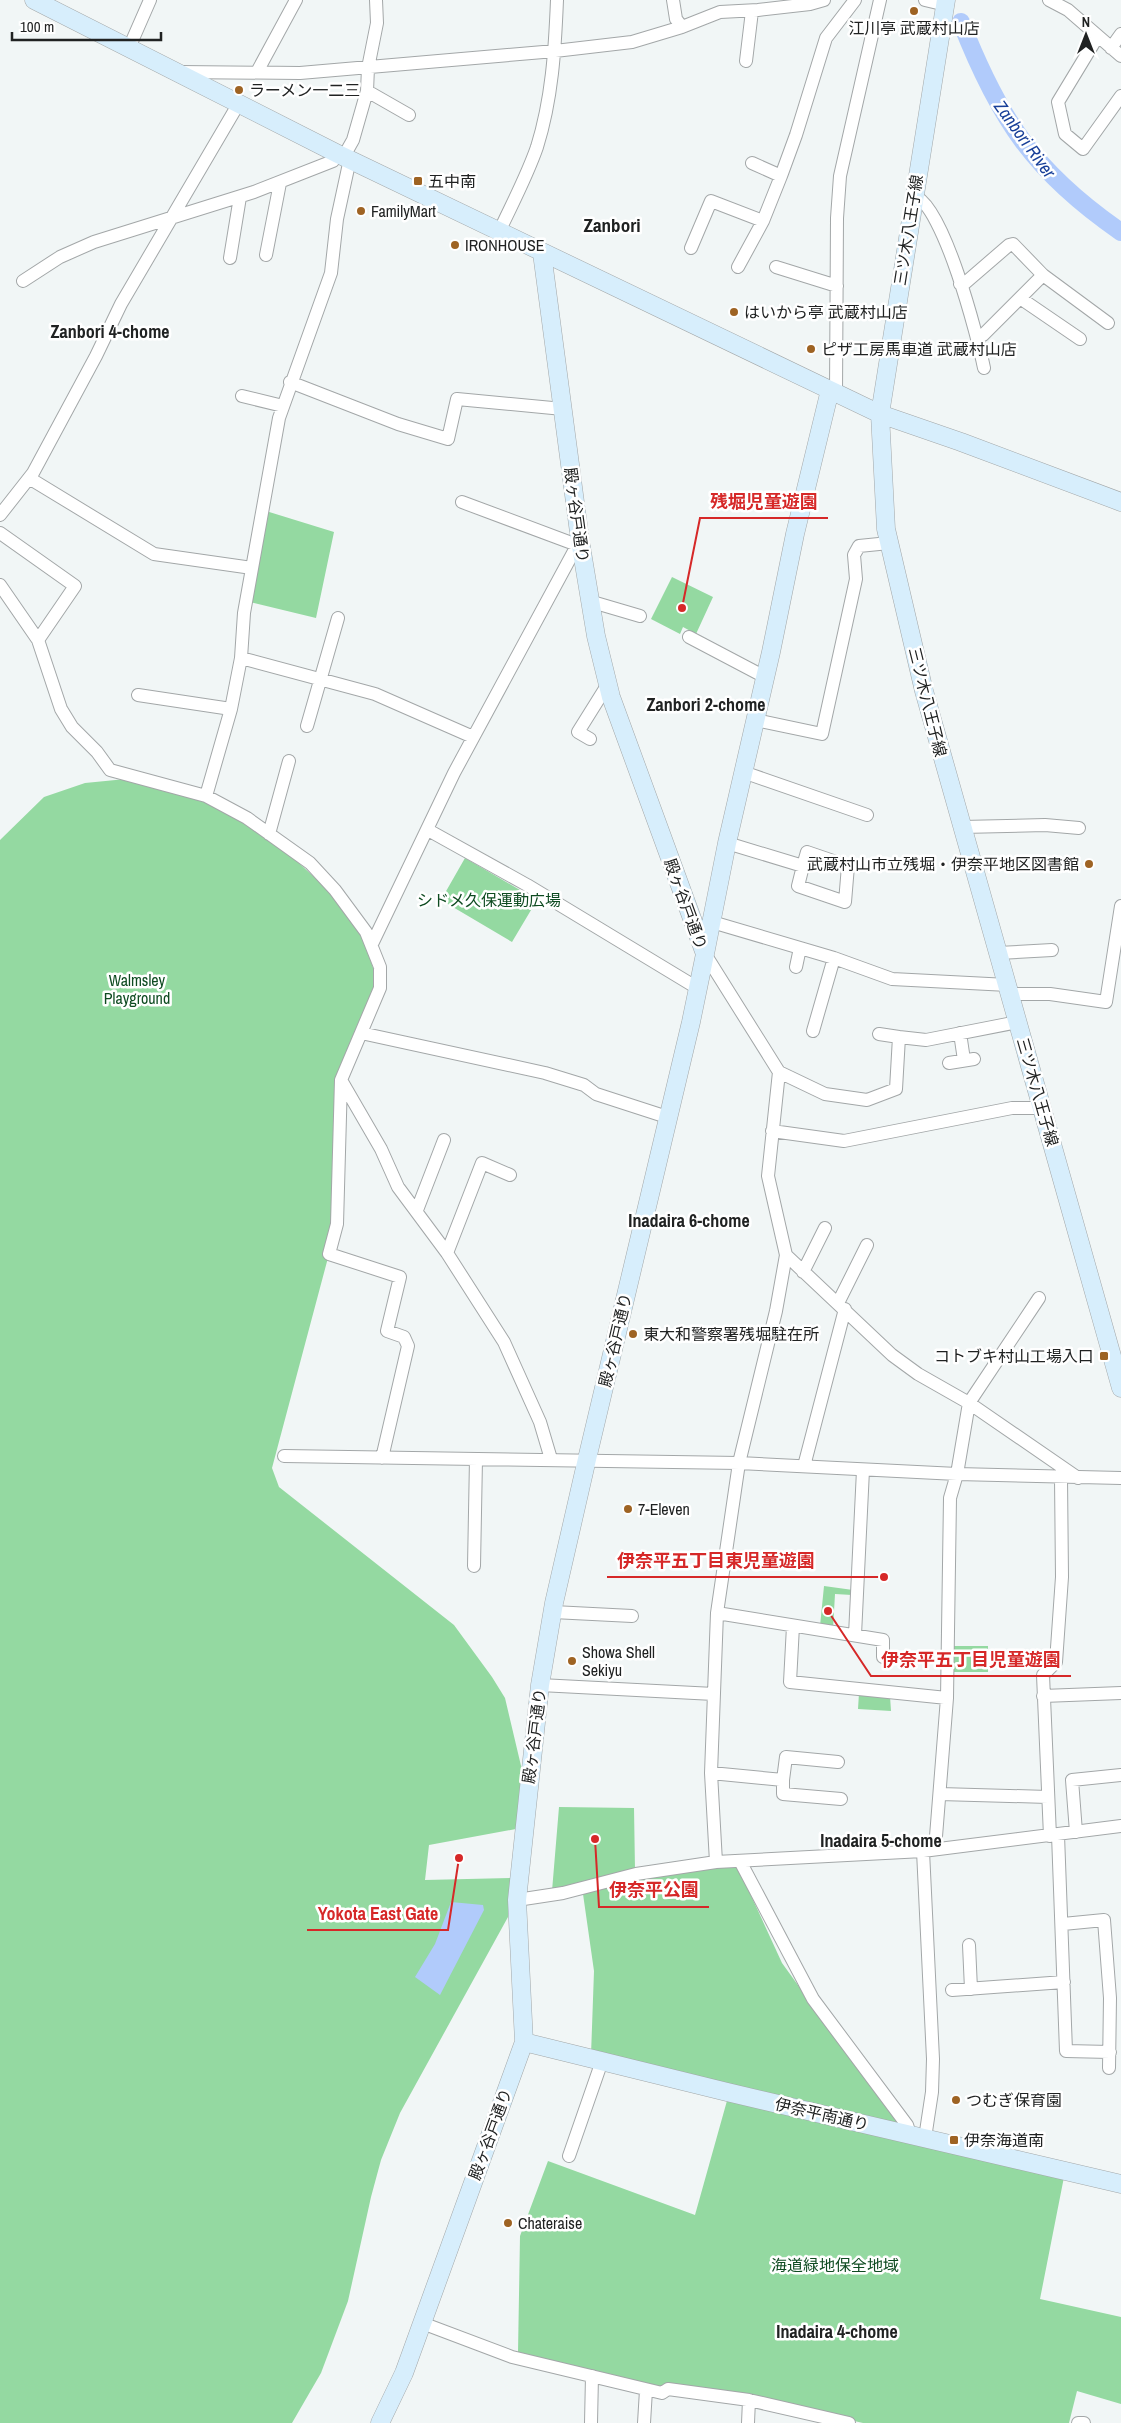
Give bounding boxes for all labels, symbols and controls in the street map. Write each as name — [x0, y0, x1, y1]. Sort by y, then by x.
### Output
marker: 江川亭 武蔵村山店 — [908, 5, 920, 17]
scale bar — [12, 10, 161, 42]
north arrow — [1061, 10, 1111, 60]
text: N — [1082, 13, 1090, 31]
text: 100 m — [20, 16, 54, 37]
place label: 江川亭 武蔵村山店 — [848, 17, 980, 39]
place label: ラーメン一二三 — [249, 79, 360, 101]
marker: ラーメン一二三 — [233, 84, 245, 96]
water label: Zanbori River — [988, 94, 1062, 184]
place label: 五中南 — [428, 170, 476, 192]
street label: 三ツ木八王子線 — [888, 173, 928, 287]
marker: 五中南 — [412, 175, 424, 187]
place label: FamilyMart — [371, 200, 436, 222]
marker: FamilyMart — [355, 205, 367, 217]
district label: Zanbori — [583, 212, 641, 238]
place label: IRONHOUSE — [465, 234, 544, 256]
marker: IRONHOUSE — [449, 239, 461, 251]
place label: はいから亭 武蔵村山店 — [744, 301, 908, 323]
marker: はいから亭 武蔵村山店 — [728, 306, 740, 318]
district label: Zanbori 4-chome — [51, 319, 169, 344]
place label: ピザ工房馬車道 武蔵村山店 — [821, 338, 1017, 360]
marker: ピザ工房馬車道 武蔵村山店 — [805, 343, 817, 355]
street label: 殿ヶ谷戸通り — [559, 466, 595, 564]
callout: 残堀児童遊園 — [700, 485, 828, 518]
text: 残堀児童遊園 — [710, 489, 818, 514]
street label: 三ツ木八王子線 — [904, 645, 952, 759]
district label: Zanbori 2-chome — [647, 692, 765, 717]
place label: 武蔵村山市立残堀・伊奈平地区図書館 — [807, 853, 1079, 875]
street label: 殿ヶ谷戸通り — [659, 855, 713, 953]
marker: 武蔵村山市立残堀・伊奈平地区図書館 — [1083, 858, 1095, 870]
park label: シドメ久保運動広場 — [417, 889, 561, 911]
park label: Walmsley Playground — [104, 969, 170, 1009]
street label: 三ツ木八王子線 — [1012, 1035, 1064, 1149]
district label: Inadaira 6-chome — [628, 1208, 750, 1233]
street label: 殿ヶ谷戸通り — [593, 1291, 637, 1389]
place label: 東大和警察署残堀駐在所 — [643, 1323, 819, 1345]
marker: 東大和警察署残堀駐在所 — [627, 1328, 639, 1340]
place label: コトブキ村山工場入口 — [934, 1345, 1094, 1367]
marker: コトブキ村山工場入口 — [1098, 1350, 1110, 1362]
place label: 7-Eleven — [638, 1498, 690, 1520]
marker: 7-Eleven — [622, 1503, 634, 1515]
callout: 伊奈平五丁目東児童遊園 — [607, 1544, 825, 1577]
text: 伊奈平五丁目東児童遊園 — [617, 1548, 815, 1573]
place label: Showa Shell Sekiyu — [582, 1641, 655, 1681]
callout: 伊奈平五丁目児童遊園 — [871, 1643, 1071, 1676]
text: 伊奈平五丁目児童遊園 — [881, 1647, 1061, 1672]
marker: Showa Shell Sekiyu — [566, 1655, 578, 1667]
street label: 殿ヶ谷戸通り — [517, 1687, 551, 1785]
district label: Inadaira 5-chome — [820, 1828, 942, 1853]
callout: 伊奈平公園 — [599, 1874, 709, 1907]
text: 伊奈平公園 — [609, 1877, 699, 1902]
callout: Yokota East Gate — [307, 1897, 448, 1930]
text: Yokota East Gate — [318, 1901, 438, 1926]
street label: 殿ヶ谷戸通り — [463, 2085, 517, 2183]
place label: つむぎ保育園 — [966, 2089, 1062, 2111]
street label: 伊奈平南通り — [773, 2092, 871, 2136]
marker: つむぎ保育園 — [950, 2094, 962, 2106]
place label: 伊奈海道南 — [964, 2129, 1044, 2151]
marker: 伊奈海道南 — [948, 2134, 960, 2146]
place label: Chateraise — [518, 2212, 582, 2234]
marker: Chateraise — [502, 2217, 514, 2229]
park label: 海道緑地保全地域 — [771, 2254, 899, 2276]
district label: Inadaira 4-chome — [776, 2319, 898, 2344]

